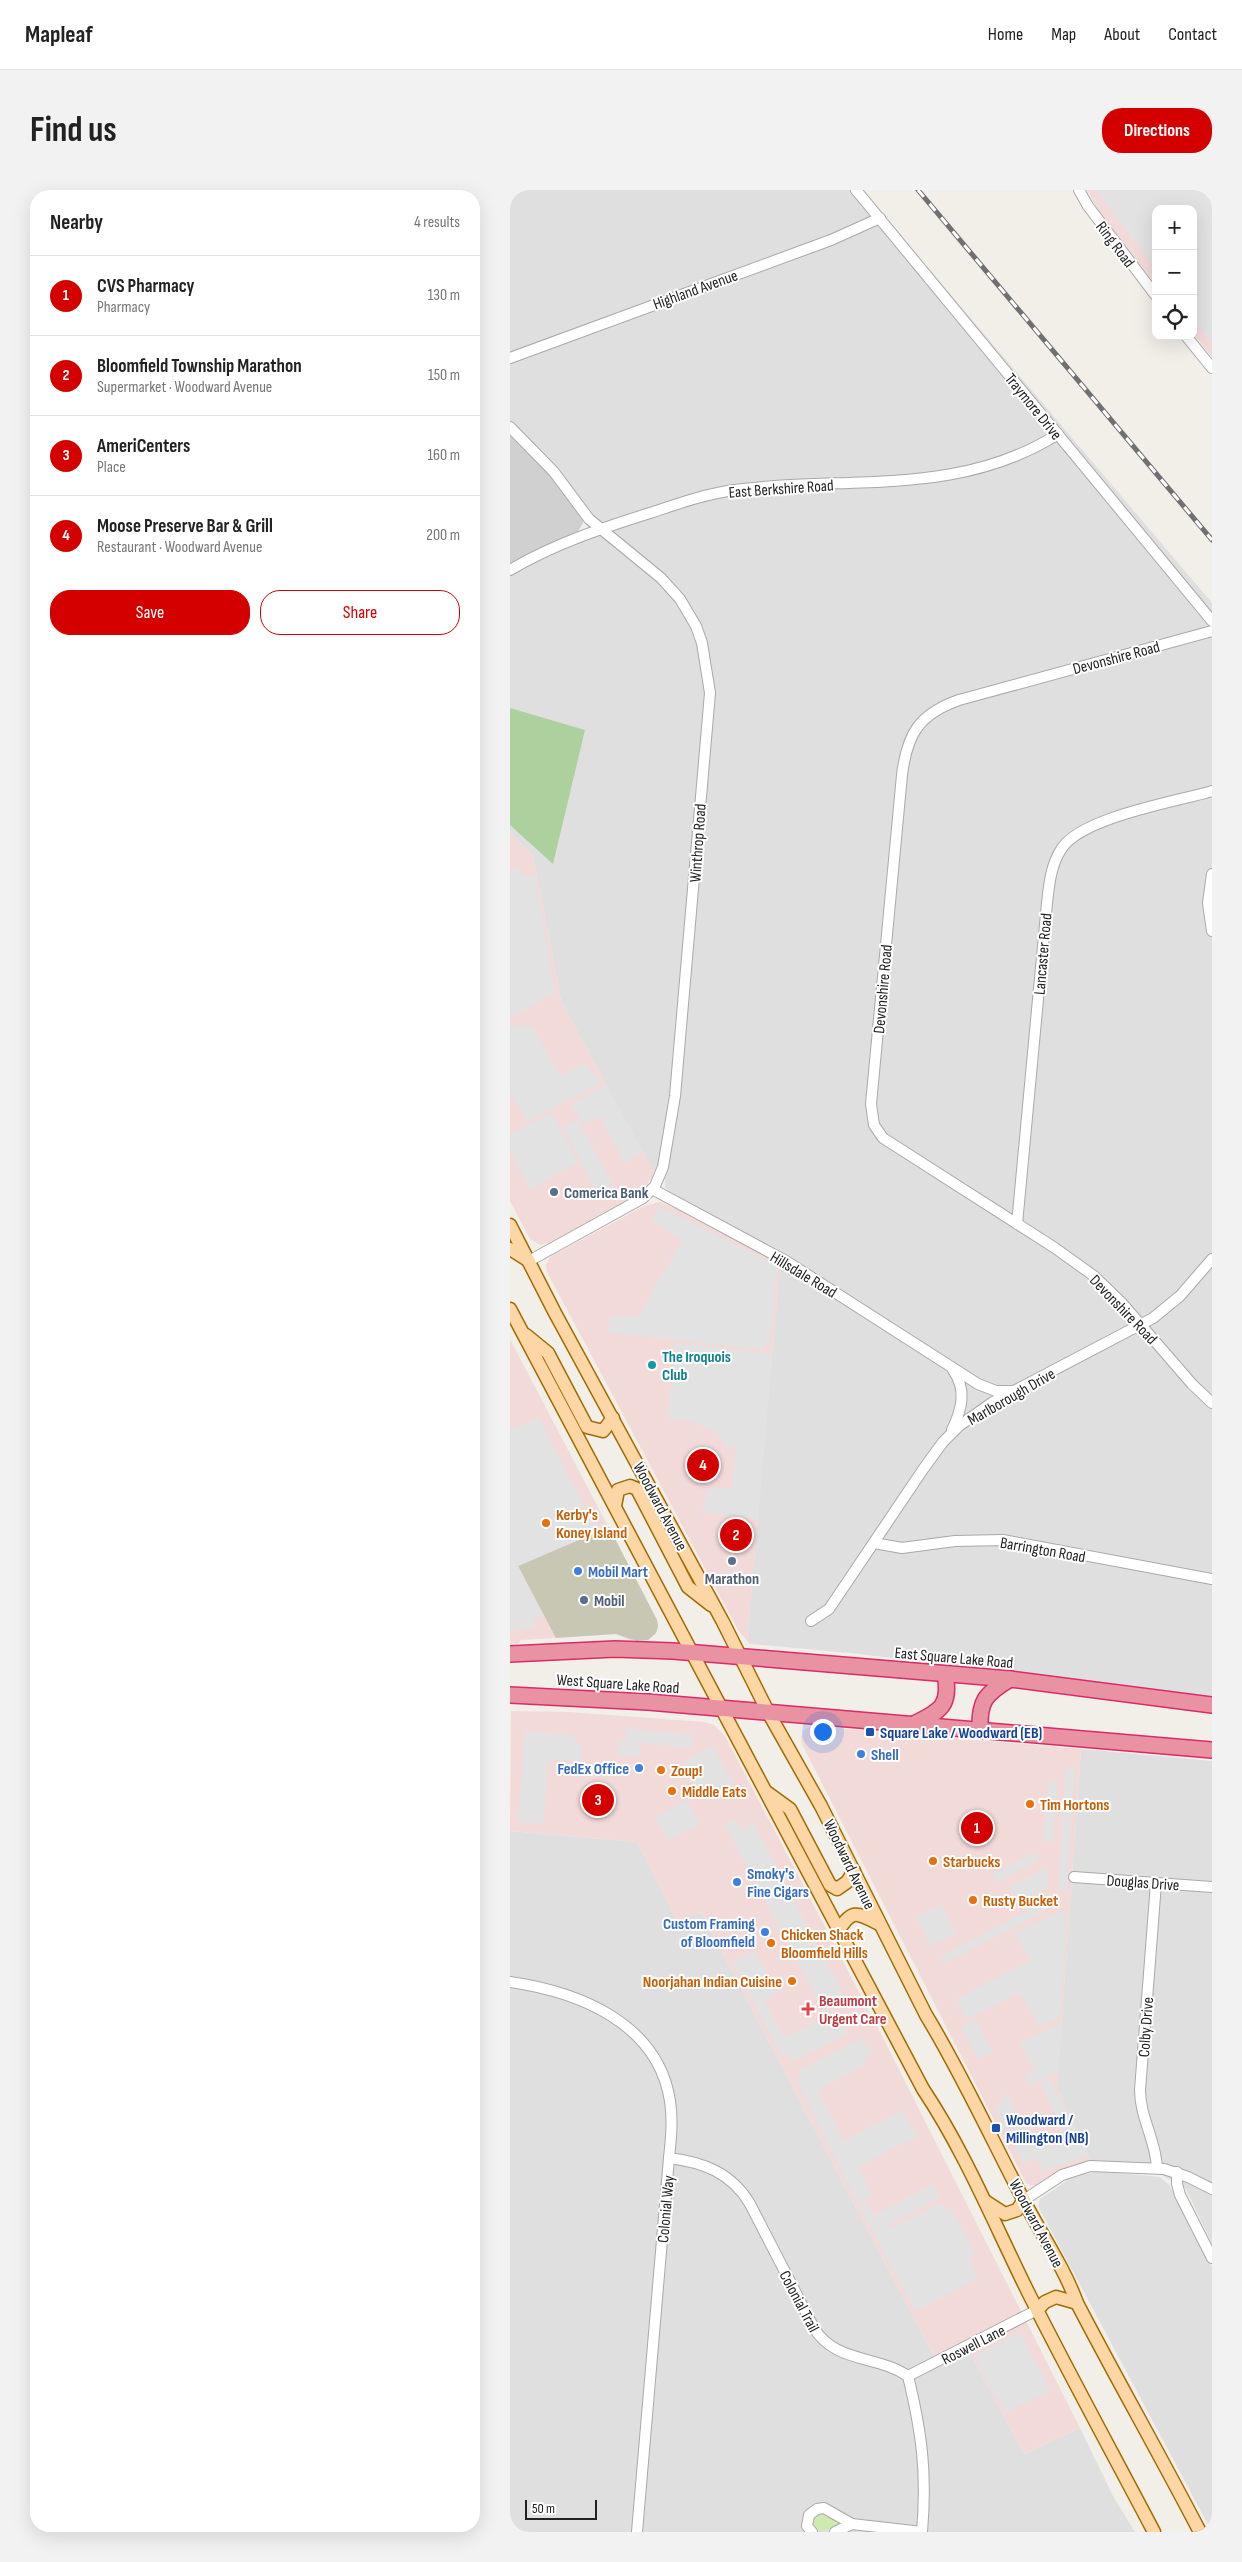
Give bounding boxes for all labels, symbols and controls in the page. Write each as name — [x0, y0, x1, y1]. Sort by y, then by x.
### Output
text: Mapleaf — [25, 20, 93, 49]
text: Home — [988, 24, 1023, 45]
text: Map — [1051, 24, 1076, 45]
text: About — [1104, 24, 1140, 45]
text: Contact — [1168, 24, 1217, 45]
button: Directions — [1102, 108, 1212, 153]
text: Find us — [30, 109, 117, 152]
map controls — [1152, 205, 1197, 340]
button: + — [1152, 205, 1197, 250]
text: Nearby — [50, 210, 103, 235]
text: 4 results — [414, 213, 460, 232]
street label: Ring Road — [1091, 218, 1138, 272]
button: − — [1152, 250, 1197, 295]
street label: Highland Avenue — [651, 266, 740, 314]
text: CVS Pharmacy — [97, 275, 195, 298]
text: 1 — [63, 286, 69, 305]
text: 130 m — [428, 286, 460, 305]
button: locate — [1152, 295, 1197, 340]
text: Pharmacy — [97, 298, 150, 317]
text: Bloomfield Township Marathon — [97, 355, 302, 378]
text: 2 — [62, 366, 70, 385]
text: 150 m — [428, 366, 460, 385]
street label: Traymore Drive — [1000, 370, 1065, 444]
text: Supermarket · Woodward Avenue — [97, 378, 272, 397]
text: AmeriCenters — [97, 435, 190, 458]
text: 3 — [62, 446, 70, 465]
text: 160 m — [427, 446, 460, 465]
text: Place — [97, 458, 126, 477]
street label: East Berkshire Road — [728, 476, 834, 503]
text: Moose Preserve Bar & Grill — [97, 515, 273, 538]
text: 4 — [62, 526, 70, 545]
text: 200 m — [426, 526, 460, 545]
text: Restaurant · Woodward Avenue — [97, 538, 262, 557]
button: Save — [50, 590, 250, 635]
button: Share — [260, 590, 460, 635]
street label: Devonshire Road — [1071, 638, 1162, 679]
street label: Winthrop Road — [686, 803, 711, 883]
street label: Lancaster Road — [1030, 912, 1057, 996]
street label: Devonshire Road — [870, 944, 897, 1034]
place label: Comerica Bank — [564, 1184, 649, 1203]
marker: Comerica Bank — [548, 1186, 560, 1198]
street label: Hillsdale Road — [767, 1248, 840, 1303]
street label: Devonshire Road — [1085, 1271, 1161, 1349]
place label: The Iroquois Club — [662, 1348, 731, 1385]
marker: The Iroquois Club — [646, 1359, 658, 1371]
street label: Marlborough Drive — [965, 1365, 1059, 1430]
pin: 4 — [687, 1446, 719, 1484]
street label: Woodward Avenue — [628, 1459, 691, 1554]
place label: Kerby's Koney Island — [556, 1506, 627, 1543]
pin: 2 — [720, 1516, 752, 1554]
marker: Kerby's Koney Island — [540, 1517, 552, 1529]
street label: Barrington Road — [999, 1534, 1087, 1567]
marker: Marathon — [726, 1555, 738, 1567]
place label: Mobil Mart — [588, 1563, 648, 1582]
marker: Mobil Mart — [572, 1565, 584, 1577]
place label: Marathon — [705, 1570, 759, 1589]
place label: Mobil — [594, 1592, 625, 1611]
marker: Mobil — [578, 1594, 590, 1606]
street label: East Square Lake Road — [894, 1644, 1014, 1673]
street label: West Square Lake Road — [556, 1671, 680, 1698]
your location — [810, 1719, 836, 1745]
place label: Square Lake / Woodward (EB) — [880, 1724, 1042, 1743]
marker: Square Lake / Woodward (EB) — [864, 1726, 876, 1738]
place label: Shell — [871, 1746, 899, 1765]
marker: Shell — [855, 1748, 867, 1760]
place label: FedEx Office — [557, 1760, 629, 1779]
marker: FedEx Office — [633, 1762, 645, 1774]
place label: Zoup! — [671, 1762, 702, 1781]
marker: Zoup! — [655, 1764, 667, 1776]
pin: 3 — [582, 1781, 614, 1819]
place label: Middle Eats — [682, 1783, 747, 1802]
marker: Middle Eats — [666, 1785, 678, 1797]
place label: Tim Hortons — [1040, 1796, 1109, 1815]
marker: Tim Hortons — [1024, 1798, 1036, 1810]
pin: 1 — [961, 1809, 993, 1847]
street label: Woodward Avenue — [819, 1817, 879, 1913]
place label: Starbucks — [943, 1853, 1000, 1872]
marker: Starbucks — [927, 1855, 939, 1867]
place label: Smoky's Fine Cigars — [747, 1865, 809, 1902]
street label: Douglas Drive — [1106, 1871, 1180, 1896]
marker: Smoky's Fine Cigars — [731, 1876, 743, 1888]
place label: Rusty Bucket — [983, 1892, 1058, 1911]
marker: Rusty Bucket — [967, 1894, 979, 1906]
place label: Custom Framing of Bloomfield — [663, 1915, 755, 1952]
marker: Custom Framing of Bloomfield — [759, 1926, 771, 1938]
place label: Chicken Shack Bloomfield Hills — [781, 1926, 868, 1963]
marker: Chicken Shack Bloomfield Hills — [765, 1937, 777, 1949]
place label: Noorjahan Indian Cuisine — [643, 1973, 782, 1992]
marker: Noorjahan Indian Cuisine — [786, 1975, 798, 1987]
place label: Beaumont Urgent Care — [819, 1992, 887, 2029]
street label: Colby Drive — [1135, 1996, 1158, 2058]
marker: Beaumont Urgent Care — [801, 2002, 815, 2016]
place label: Woodward / Millington (NB) — [1006, 2111, 1089, 2148]
marker: Woodward / Millington (NB) — [990, 2122, 1002, 2134]
street label: Colonial Way — [654, 2175, 679, 2244]
street label: Woodward Avenue — [1004, 2176, 1067, 2271]
street label: Colonial Trail — [775, 2268, 823, 2336]
street label: Roswell Lane — [939, 2321, 1009, 2369]
scale bar — [525, 2497, 598, 2520]
text: 50 m — [532, 2500, 555, 2517]

